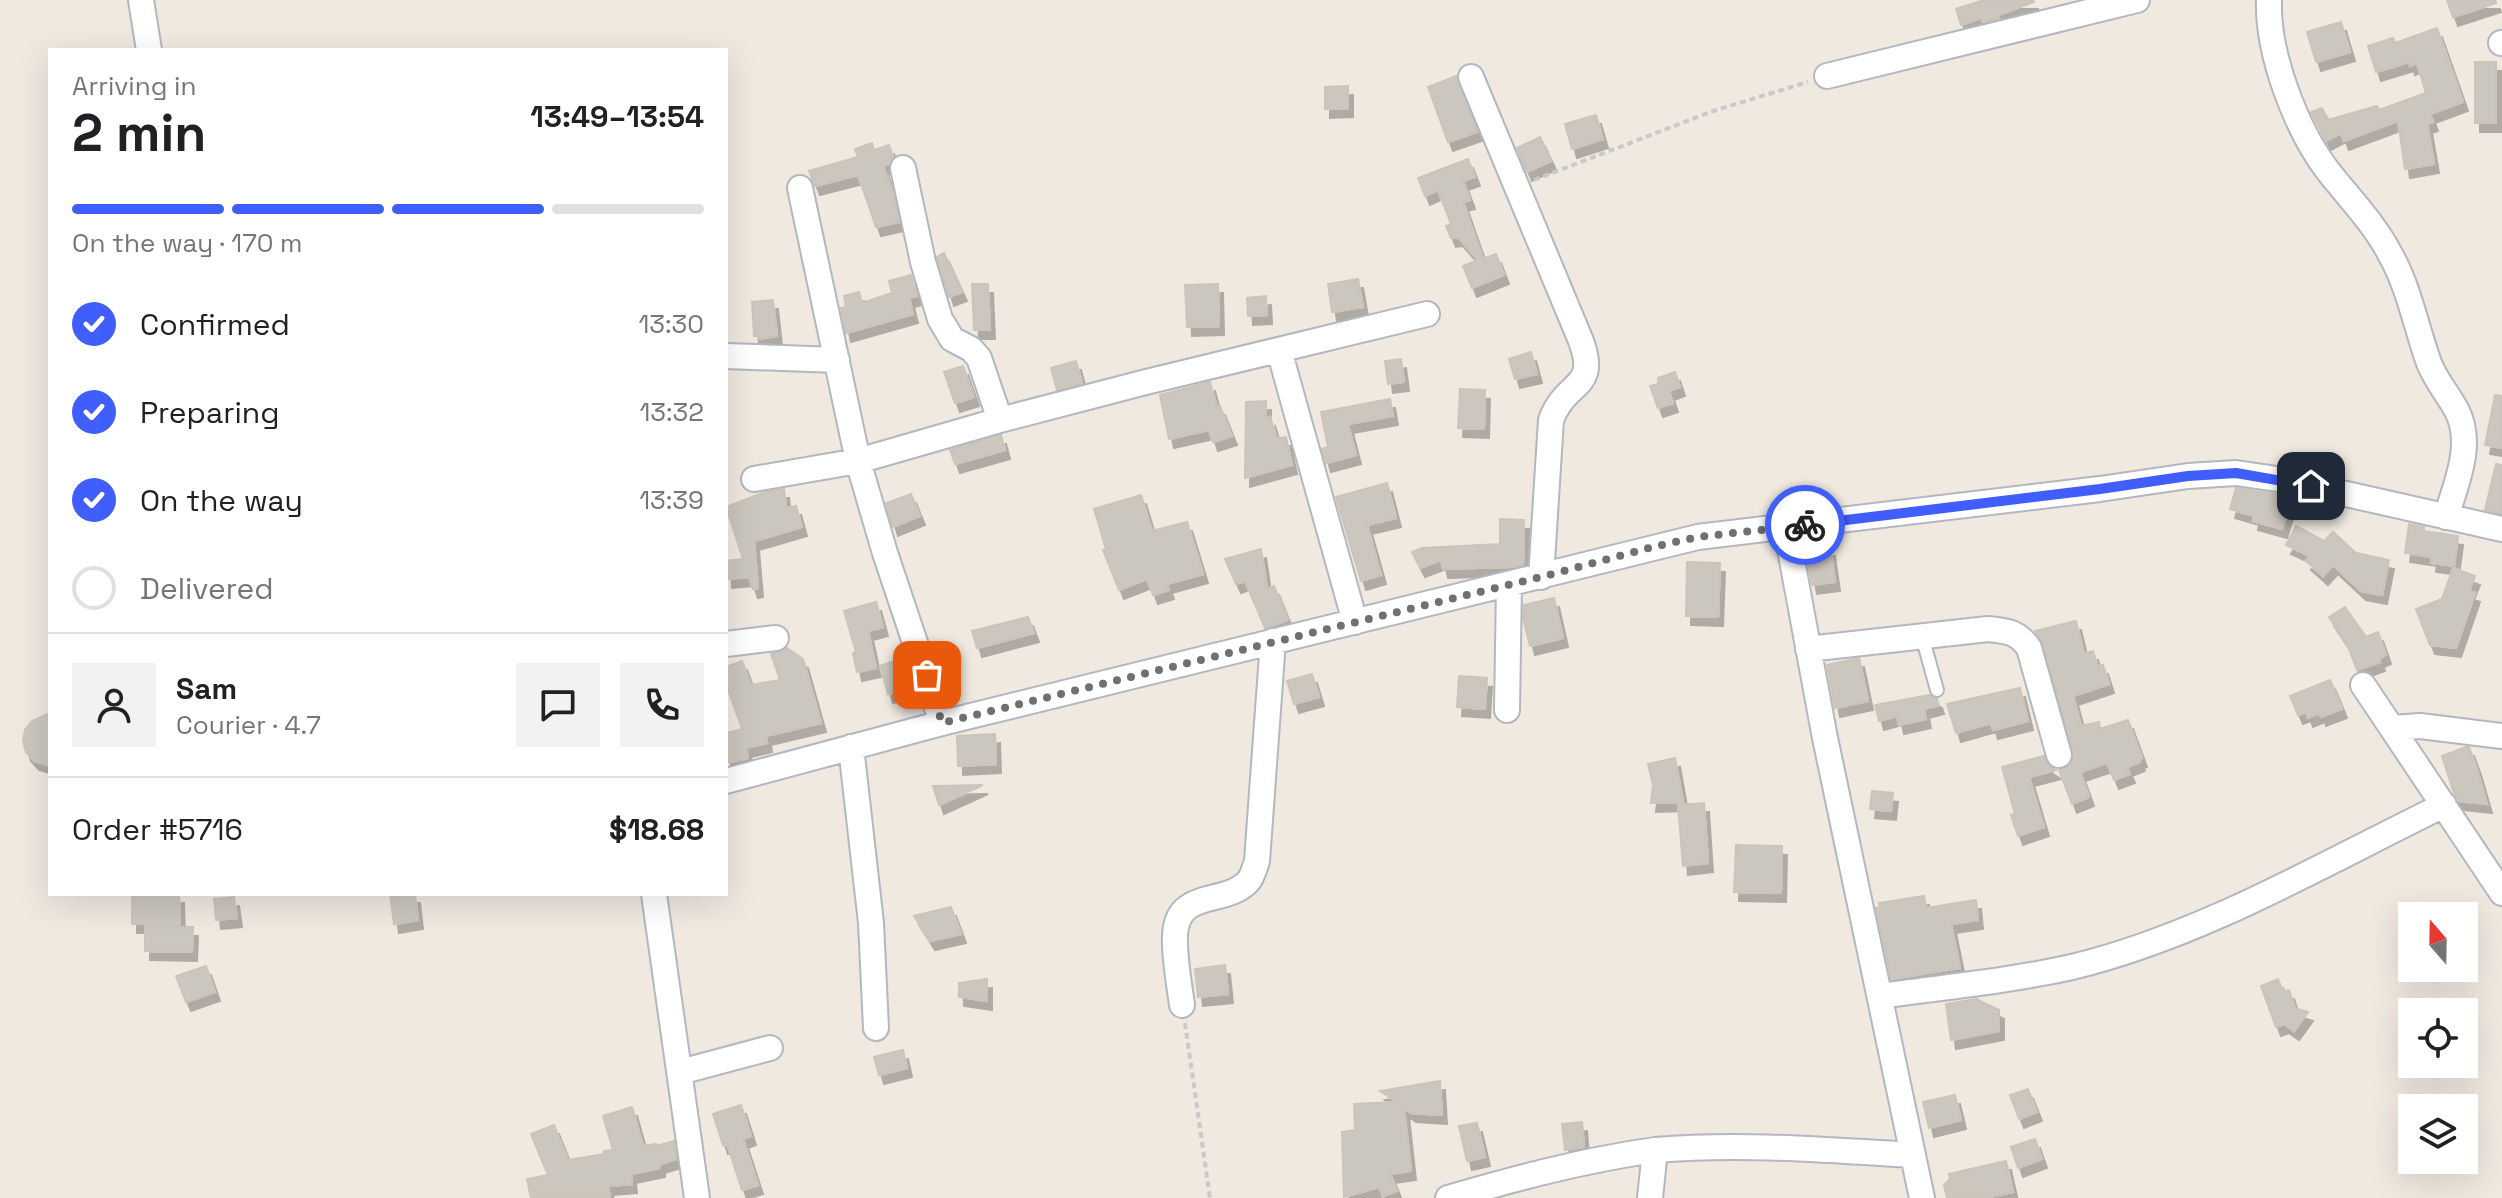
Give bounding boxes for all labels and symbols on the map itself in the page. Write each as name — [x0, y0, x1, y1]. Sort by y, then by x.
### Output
pin — [2277, 452, 2345, 520]
courier — [1765, 485, 1845, 565]
pin — [893, 641, 961, 709]
north arrow — [2398, 902, 2478, 982]

